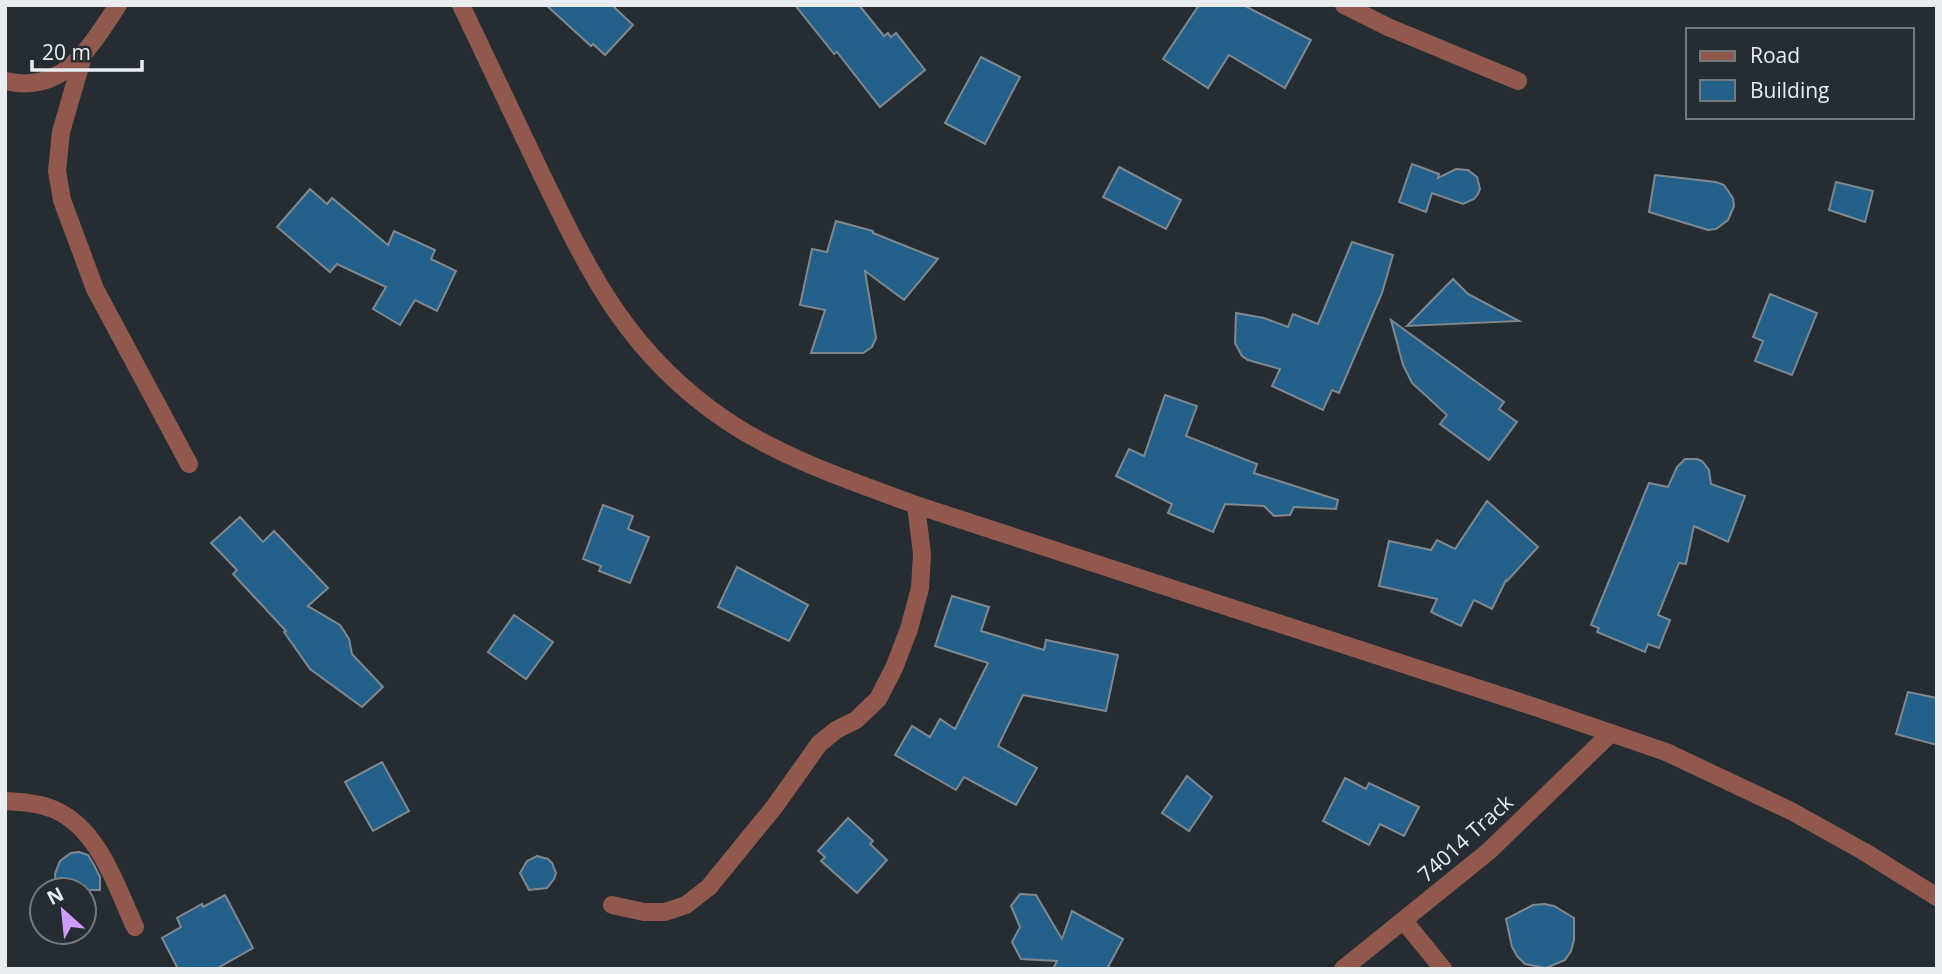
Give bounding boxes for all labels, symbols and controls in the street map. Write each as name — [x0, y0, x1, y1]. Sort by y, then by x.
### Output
scale bar — [32, 28, 142, 72]
legend — [1686, 28, 1914, 119]
text: 20 m — [42, 38, 91, 66]
text: Road — [1750, 41, 1800, 69]
text: Building — [1750, 76, 1829, 104]
street label: 74014 Track — [1412, 788, 1518, 888]
north arrow — [28, 876, 98, 946]
text: N — [42, 881, 68, 911]

